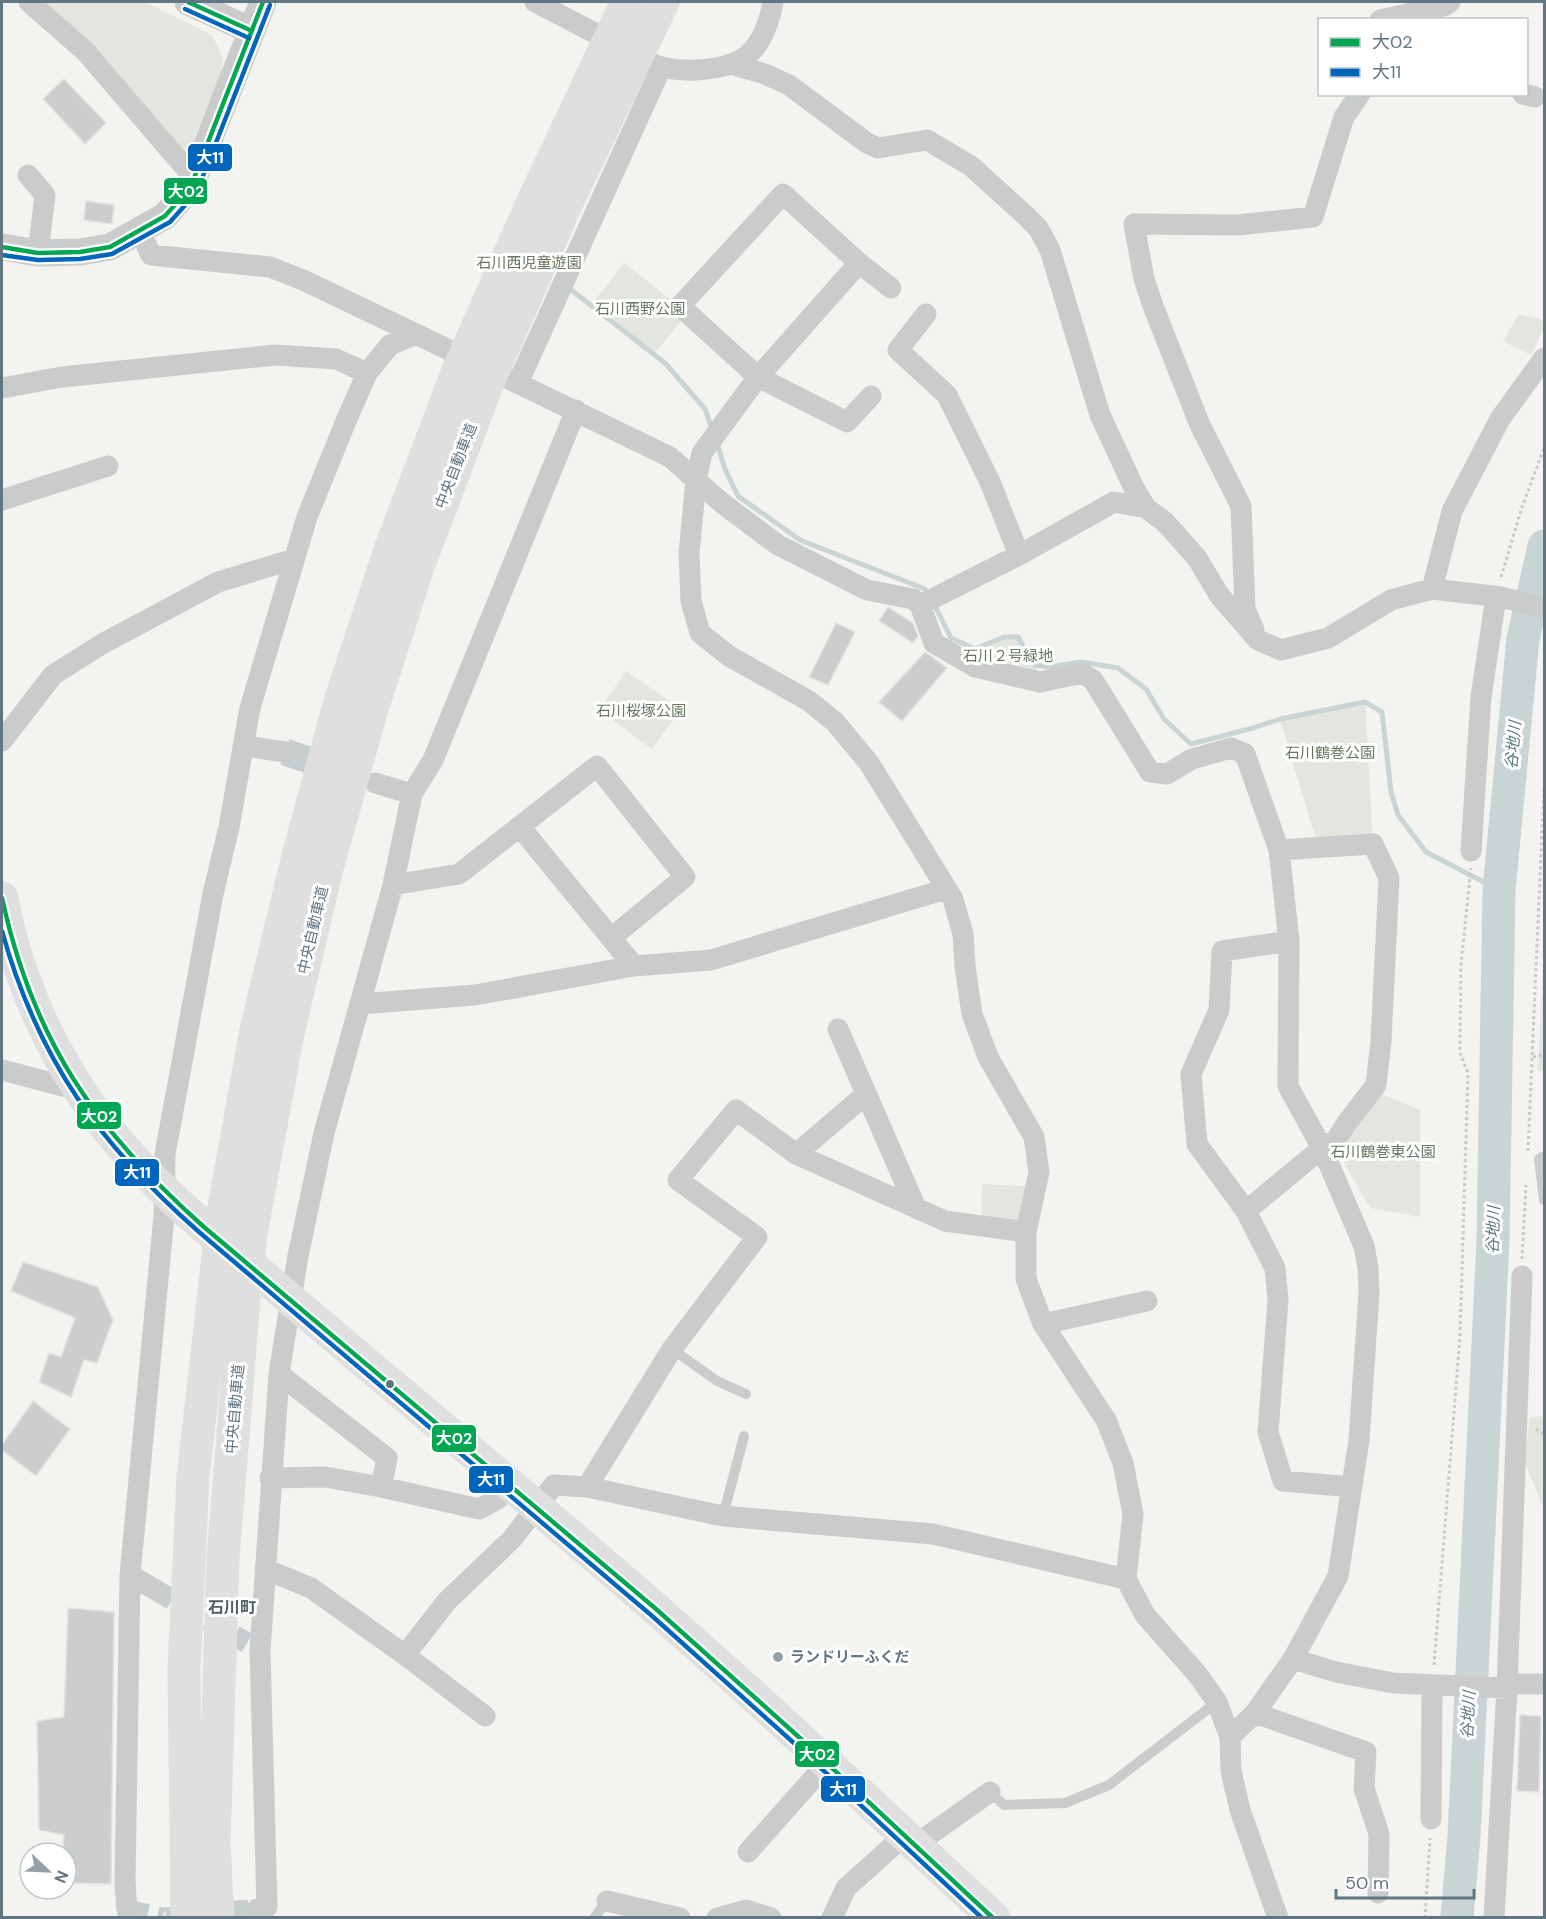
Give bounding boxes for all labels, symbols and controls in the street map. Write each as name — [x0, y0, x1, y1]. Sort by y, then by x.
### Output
legend — [1318, 18, 1528, 96]
text: 大02 — [1372, 30, 1413, 54]
text: 大11 — [1372, 60, 1401, 84]
line badge: 大11 — [187, 143, 233, 172]
text: 大11 — [196, 147, 224, 168]
line badge: 大02 — [163, 177, 208, 205]
text: 大02 — [168, 181, 204, 202]
park label: 石川西児童遊園 — [476, 253, 582, 273]
park label: 石川西野公園 — [595, 299, 685, 319]
street label: 中央自動車道 — [431, 420, 481, 512]
park label: 石川２号緑地 — [963, 646, 1053, 666]
park label: 石川桜塚公園 — [596, 701, 686, 721]
water label: 谷地川 — [1500, 718, 1526, 770]
park label: 石川鶴巻公園 — [1285, 743, 1375, 763]
street label: 中央自動車道 — [293, 884, 333, 976]
line badge: 大02 — [76, 1101, 122, 1130]
text: 大02 — [81, 1106, 117, 1127]
park label: 石川鶴巻東公園 — [1330, 1142, 1436, 1162]
line badge: 大11 — [114, 1158, 160, 1187]
text: 大11 — [123, 1162, 151, 1183]
water label: 谷地川 — [1482, 1204, 1504, 1254]
street label: 中央自動車道 — [221, 1363, 249, 1455]
unlabelled marker — [384, 1378, 396, 1390]
line badge: 大02 — [431, 1424, 477, 1453]
text: 大02 — [436, 1428, 472, 1449]
line badge: 大11 — [468, 1465, 514, 1494]
text: 大11 — [477, 1469, 505, 1490]
district label: 石川町 — [208, 1597, 256, 1618]
place label: ランドリーふくだ — [790, 1647, 909, 1667]
marker: ランドリーふくだ — [771, 1650, 785, 1664]
water label: 谷地川 — [1456, 1688, 1480, 1740]
line badge: 大02 — [794, 1740, 840, 1768]
text: 大02 — [799, 1744, 835, 1765]
line badge: 大11 — [820, 1775, 866, 1803]
text: 大11 — [829, 1779, 857, 1800]
north arrow — [18, 1841, 78, 1901]
scale bar — [1336, 1862, 1474, 1900]
text: N — [49, 1867, 73, 1886]
text: 50 m — [1345, 1871, 1389, 1895]

